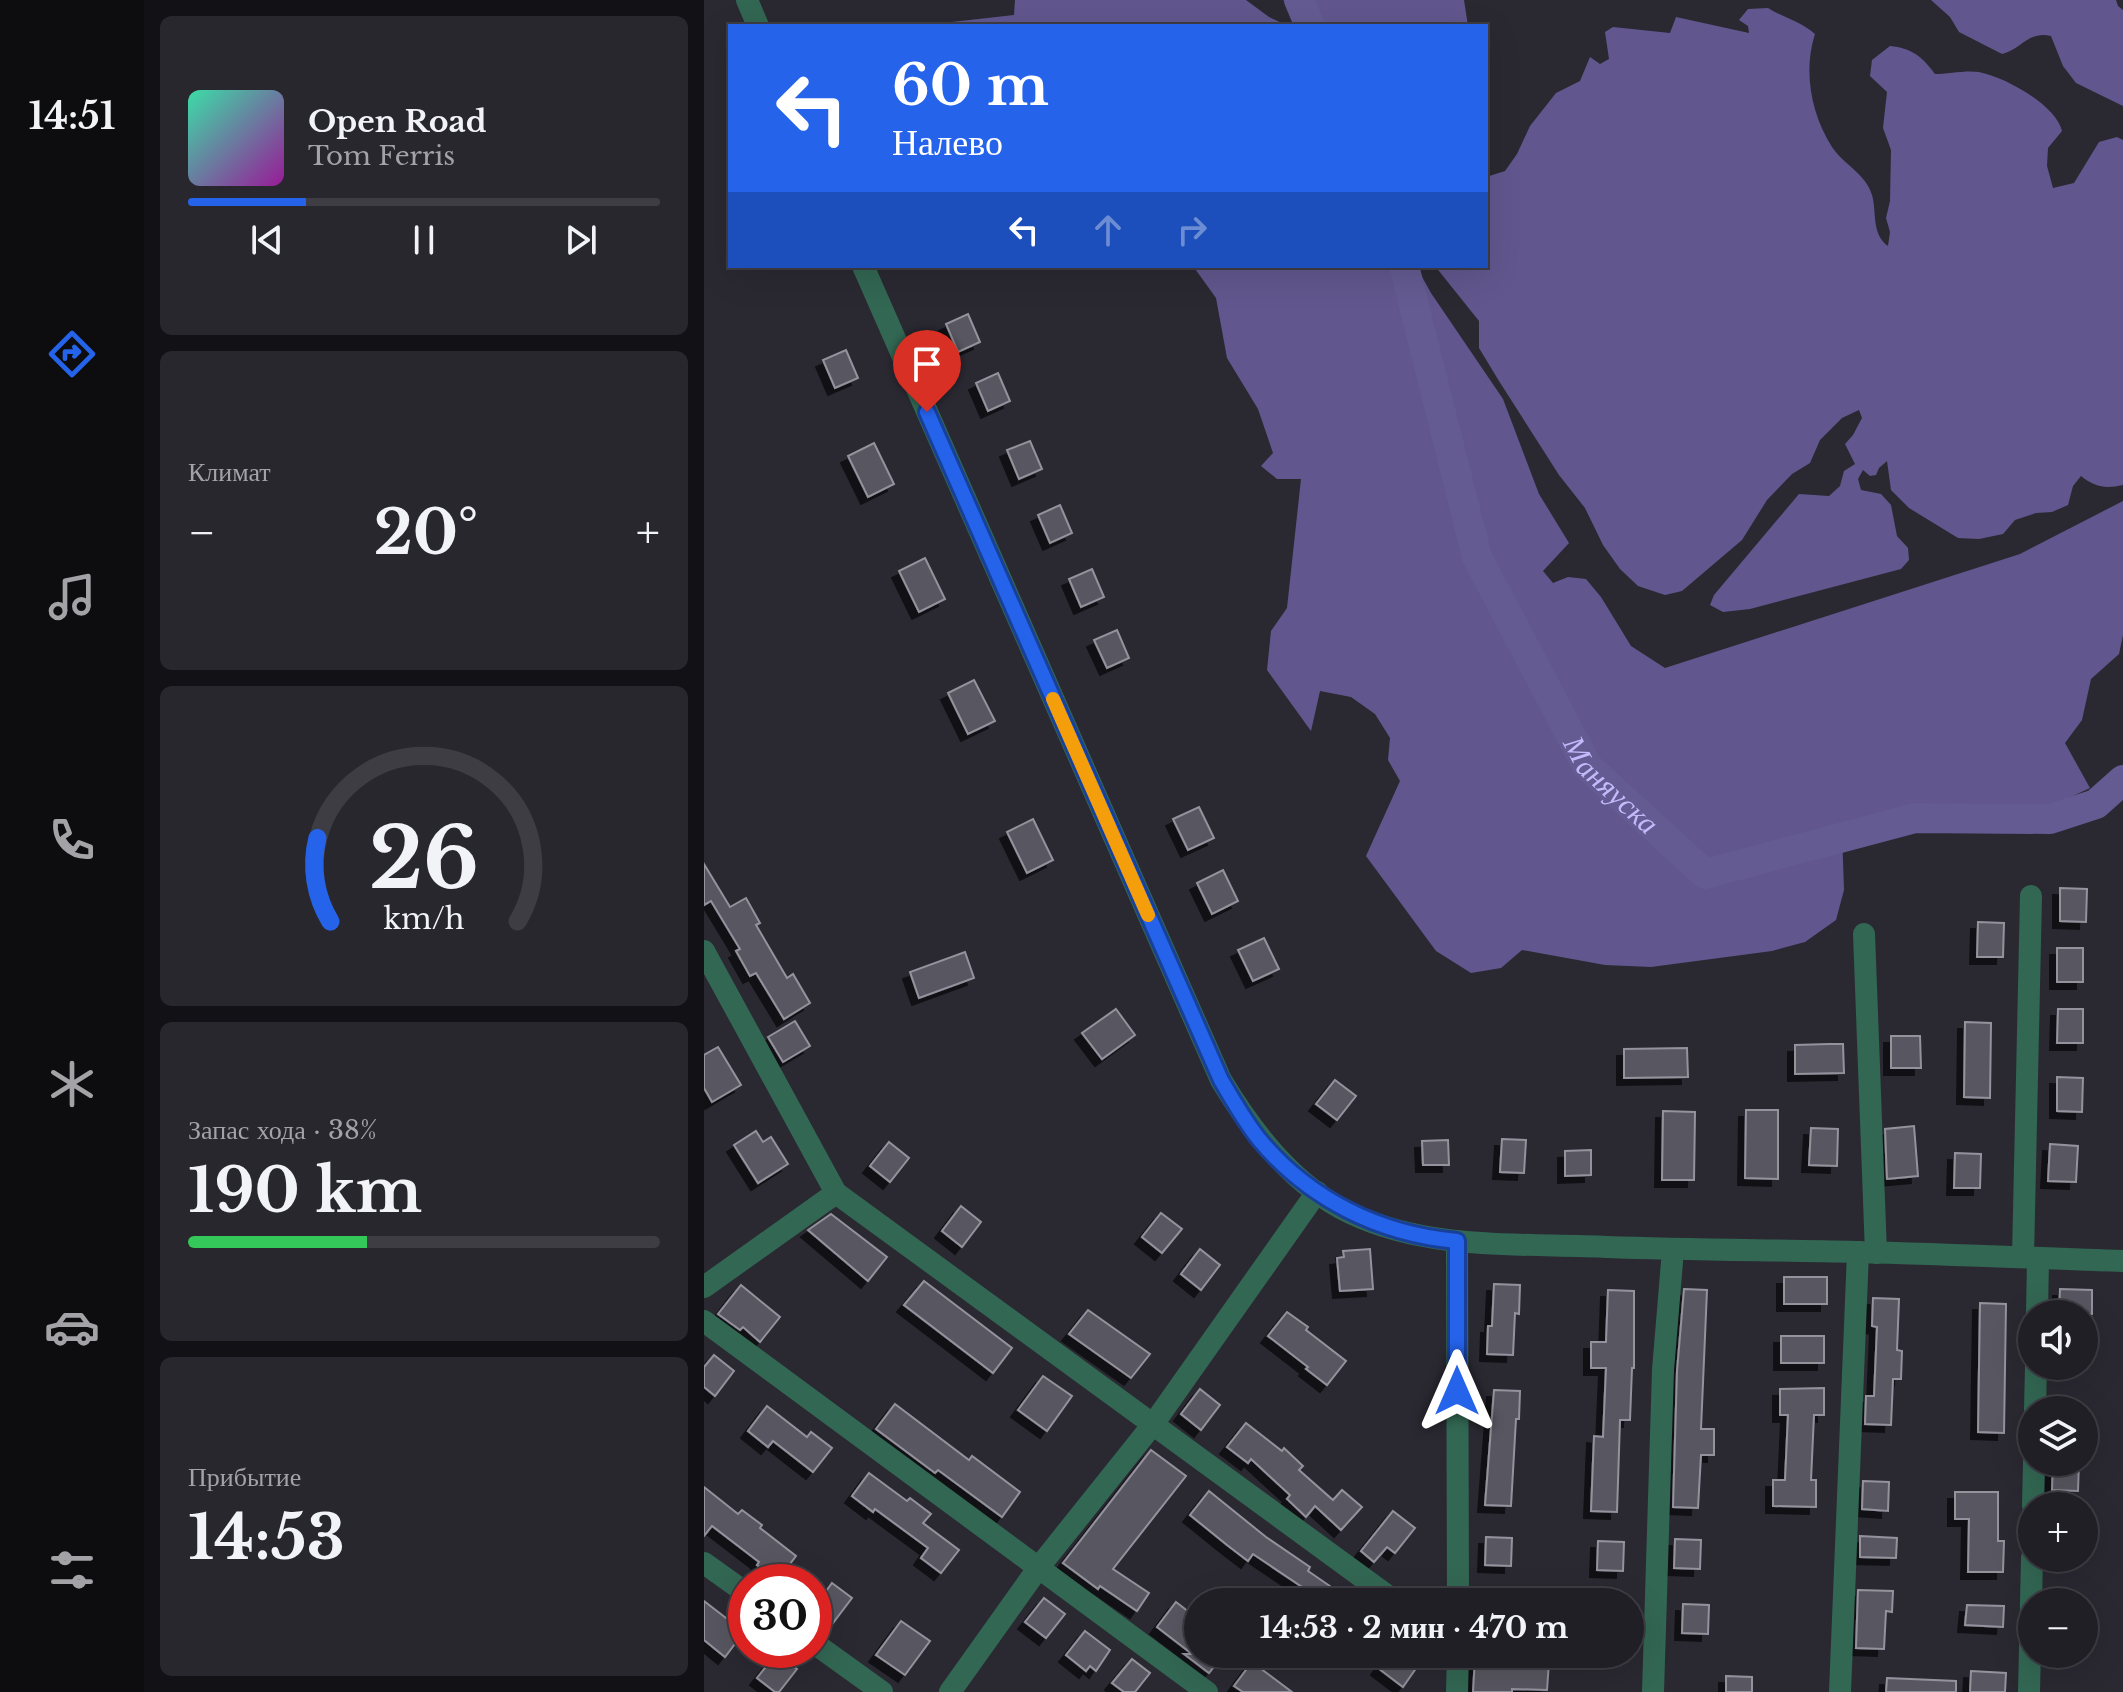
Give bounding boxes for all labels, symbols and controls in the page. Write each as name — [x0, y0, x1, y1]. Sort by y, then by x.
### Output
text: 60 m — [892, 51, 1049, 120]
icon: left — [760, 56, 864, 160]
text: 14:51 — [29, 94, 115, 139]
text: Open Road — [308, 103, 487, 140]
text: Налево — [892, 120, 1003, 165]
text: Tom Ferris — [308, 140, 455, 172]
icon: left — [1002, 208, 1046, 252]
icon: ahead — [1086, 208, 1130, 252]
icon: right — [1170, 208, 1214, 252]
icon: previous — [245, 218, 289, 262]
icon: pause — [402, 218, 446, 262]
icon: next — [559, 218, 603, 262]
icon: directions — [44, 326, 100, 382]
pin — [893, 330, 961, 412]
icon: arrive — [905, 342, 949, 386]
text: Климат — [188, 456, 271, 488]
text: 20° — [374, 496, 478, 570]
text: − — [188, 505, 216, 560]
text: + — [636, 505, 660, 560]
icon: music — [44, 569, 100, 625]
water label: Маняуска — [1555, 728, 1667, 841]
text: 26 — [369, 807, 479, 910]
icon: phone — [44, 812, 100, 868]
text: km/h — [383, 901, 465, 937]
icon: climate — [44, 1056, 100, 1112]
text: Запас хода · 38% — [188, 1114, 377, 1146]
text: 190 km — [188, 1154, 422, 1228]
icon: car — [44, 1299, 100, 1355]
map controls — [2018, 1300, 2098, 1668]
button: sound — [2018, 1300, 2098, 1380]
position arrow — [1415, 1349, 1499, 1433]
button: layers — [2018, 1396, 2098, 1476]
text: Прибытие — [188, 1461, 301, 1493]
button: + — [2018, 1492, 2098, 1572]
text: 14:53 — [188, 1501, 345, 1575]
icon: filters — [44, 1542, 100, 1598]
speed limit sign: 30 — [728, 1564, 832, 1668]
button: − — [2018, 1588, 2098, 1668]
text: 14:53 · 2 мин · 470 m — [1260, 1609, 1569, 1646]

